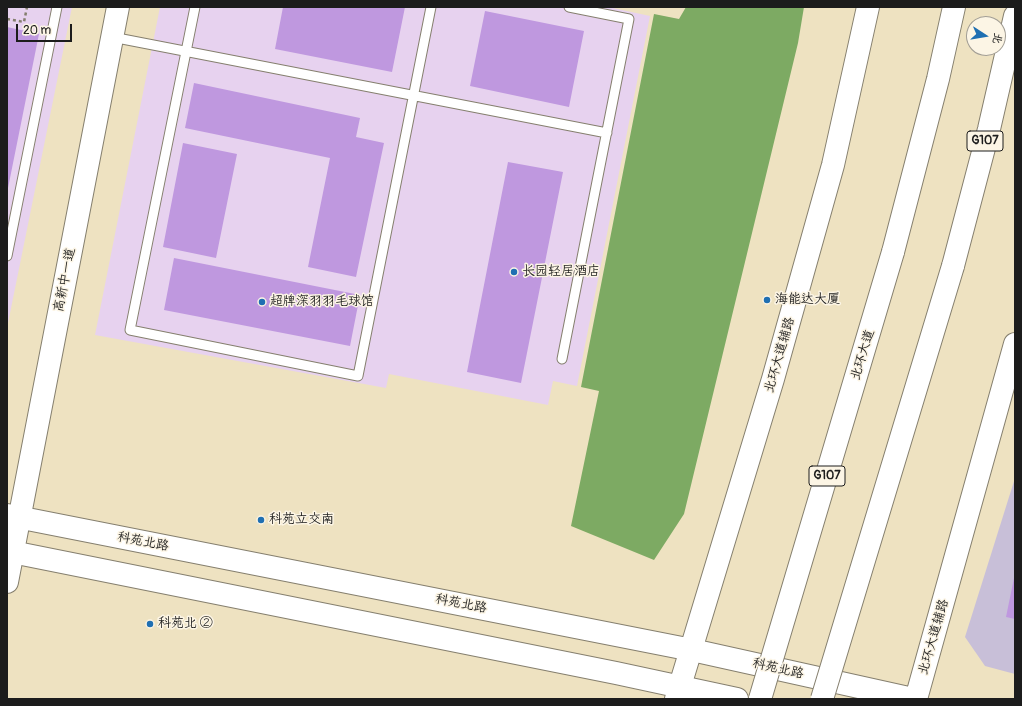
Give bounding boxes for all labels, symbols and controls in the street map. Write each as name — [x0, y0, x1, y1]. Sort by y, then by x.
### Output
scale bar — [18, 16, 74, 42]
north arrow — [966, 16, 1006, 56]
text: 20 m — [23, 23, 51, 38]
text: 北 — [990, 32, 1005, 45]
road number: G107 — [967, 131, 1003, 151]
street label: 高新中一道 — [51, 247, 79, 313]
place label: 长园轻居酒店 — [522, 264, 600, 280]
marker: 长园轻居酒店 — [509, 267, 519, 277]
place label: 海能达大厦 — [775, 292, 840, 308]
place label: 超牌深羽羽毛球馆 — [270, 294, 374, 310]
marker: 海能达大厦 — [762, 295, 772, 305]
marker: 超牌深羽羽毛球馆 — [257, 297, 267, 307]
street label: 北环大道辅路 — [762, 315, 798, 395]
street label: 北环大道 — [848, 328, 878, 382]
road number: G107 — [809, 466, 845, 486]
place label: 科苑立交南 — [269, 512, 334, 528]
marker: 科苑立交南 — [256, 515, 266, 525]
street label: 科苑北路 — [116, 529, 170, 555]
street label: 科苑北路 — [434, 591, 488, 617]
street label: 北环大道辅路 — [916, 597, 952, 677]
place label: 科苑北 ② — [158, 616, 213, 632]
marker: 科苑北 ② — [145, 619, 155, 629]
street label: 科苑北路 — [751, 656, 805, 682]

